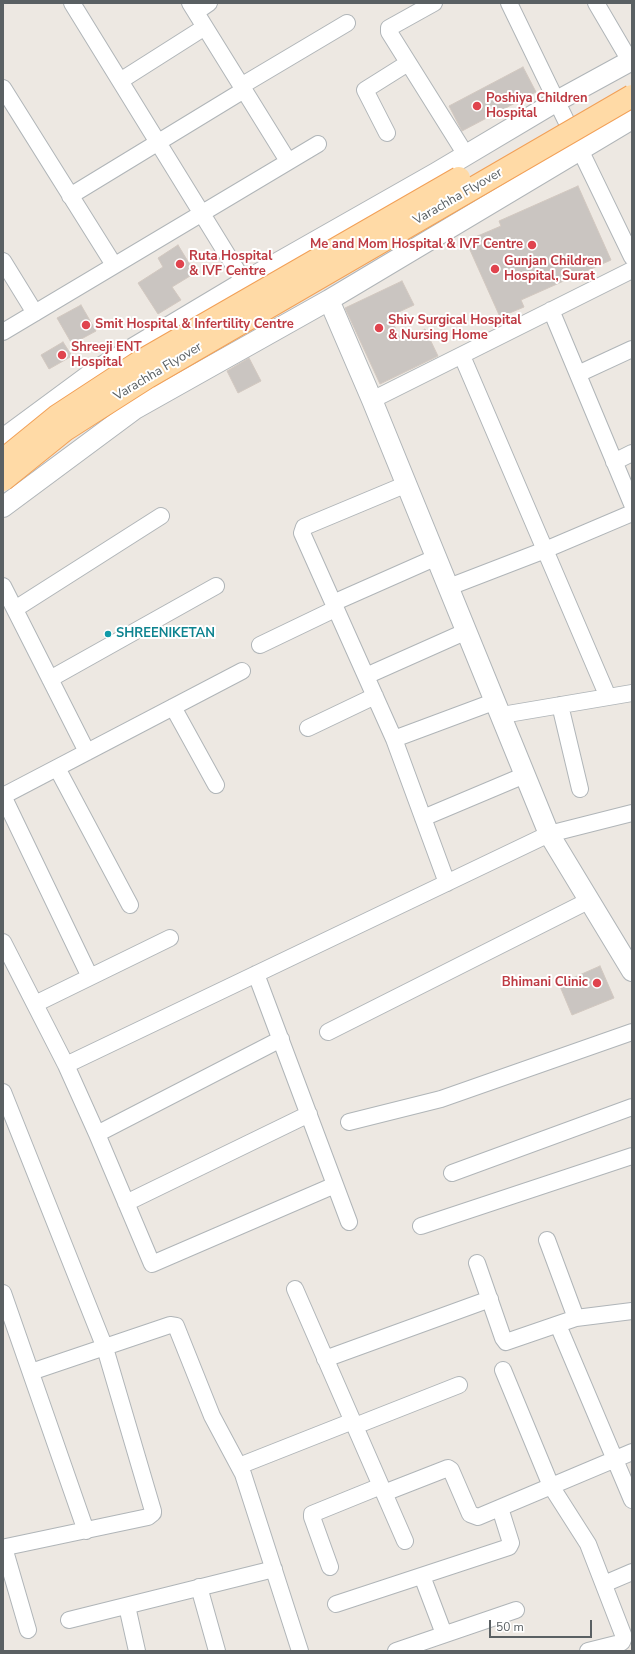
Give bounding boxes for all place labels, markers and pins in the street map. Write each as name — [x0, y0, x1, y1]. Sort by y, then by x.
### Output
place label: Poshiya Children Hospital — [486, 91, 588, 122]
marker: Poshiya Children Hospital — [471, 100, 483, 112]
place label: Me and Mom Hospital & IVF Centre — [310, 237, 523, 253]
marker: Me and Mom Hospital & IVF Centre — [526, 239, 538, 251]
place label: Ruta Hospital & IVF Centre — [189, 249, 272, 280]
place label: Gunjan Children Hospital, Surat — [504, 254, 602, 285]
marker: Ruta Hospital & IVF Centre — [174, 258, 186, 270]
marker: Gunjan Children Hospital, Surat — [489, 263, 501, 275]
place label: Shiv Surgical Hospital & Nursing Home — [388, 313, 521, 344]
place label: Smit Hospital & Infertility Centre — [95, 317, 294, 333]
marker: Smit Hospital & Infertility Centre — [80, 319, 92, 331]
marker: Shiv Surgical Hospital & Nursing Home — [373, 322, 385, 334]
place label: Shreeji ENT Hospital — [71, 340, 142, 371]
marker: Shreeji ENT Hospital — [56, 349, 68, 361]
place label: SHREENIKETAN — [116, 626, 215, 642]
marker: SHREENIKETAN — [103, 629, 113, 639]
place label: Bhimani Clinic — [502, 975, 588, 991]
marker: Bhimani Clinic — [591, 977, 603, 989]

